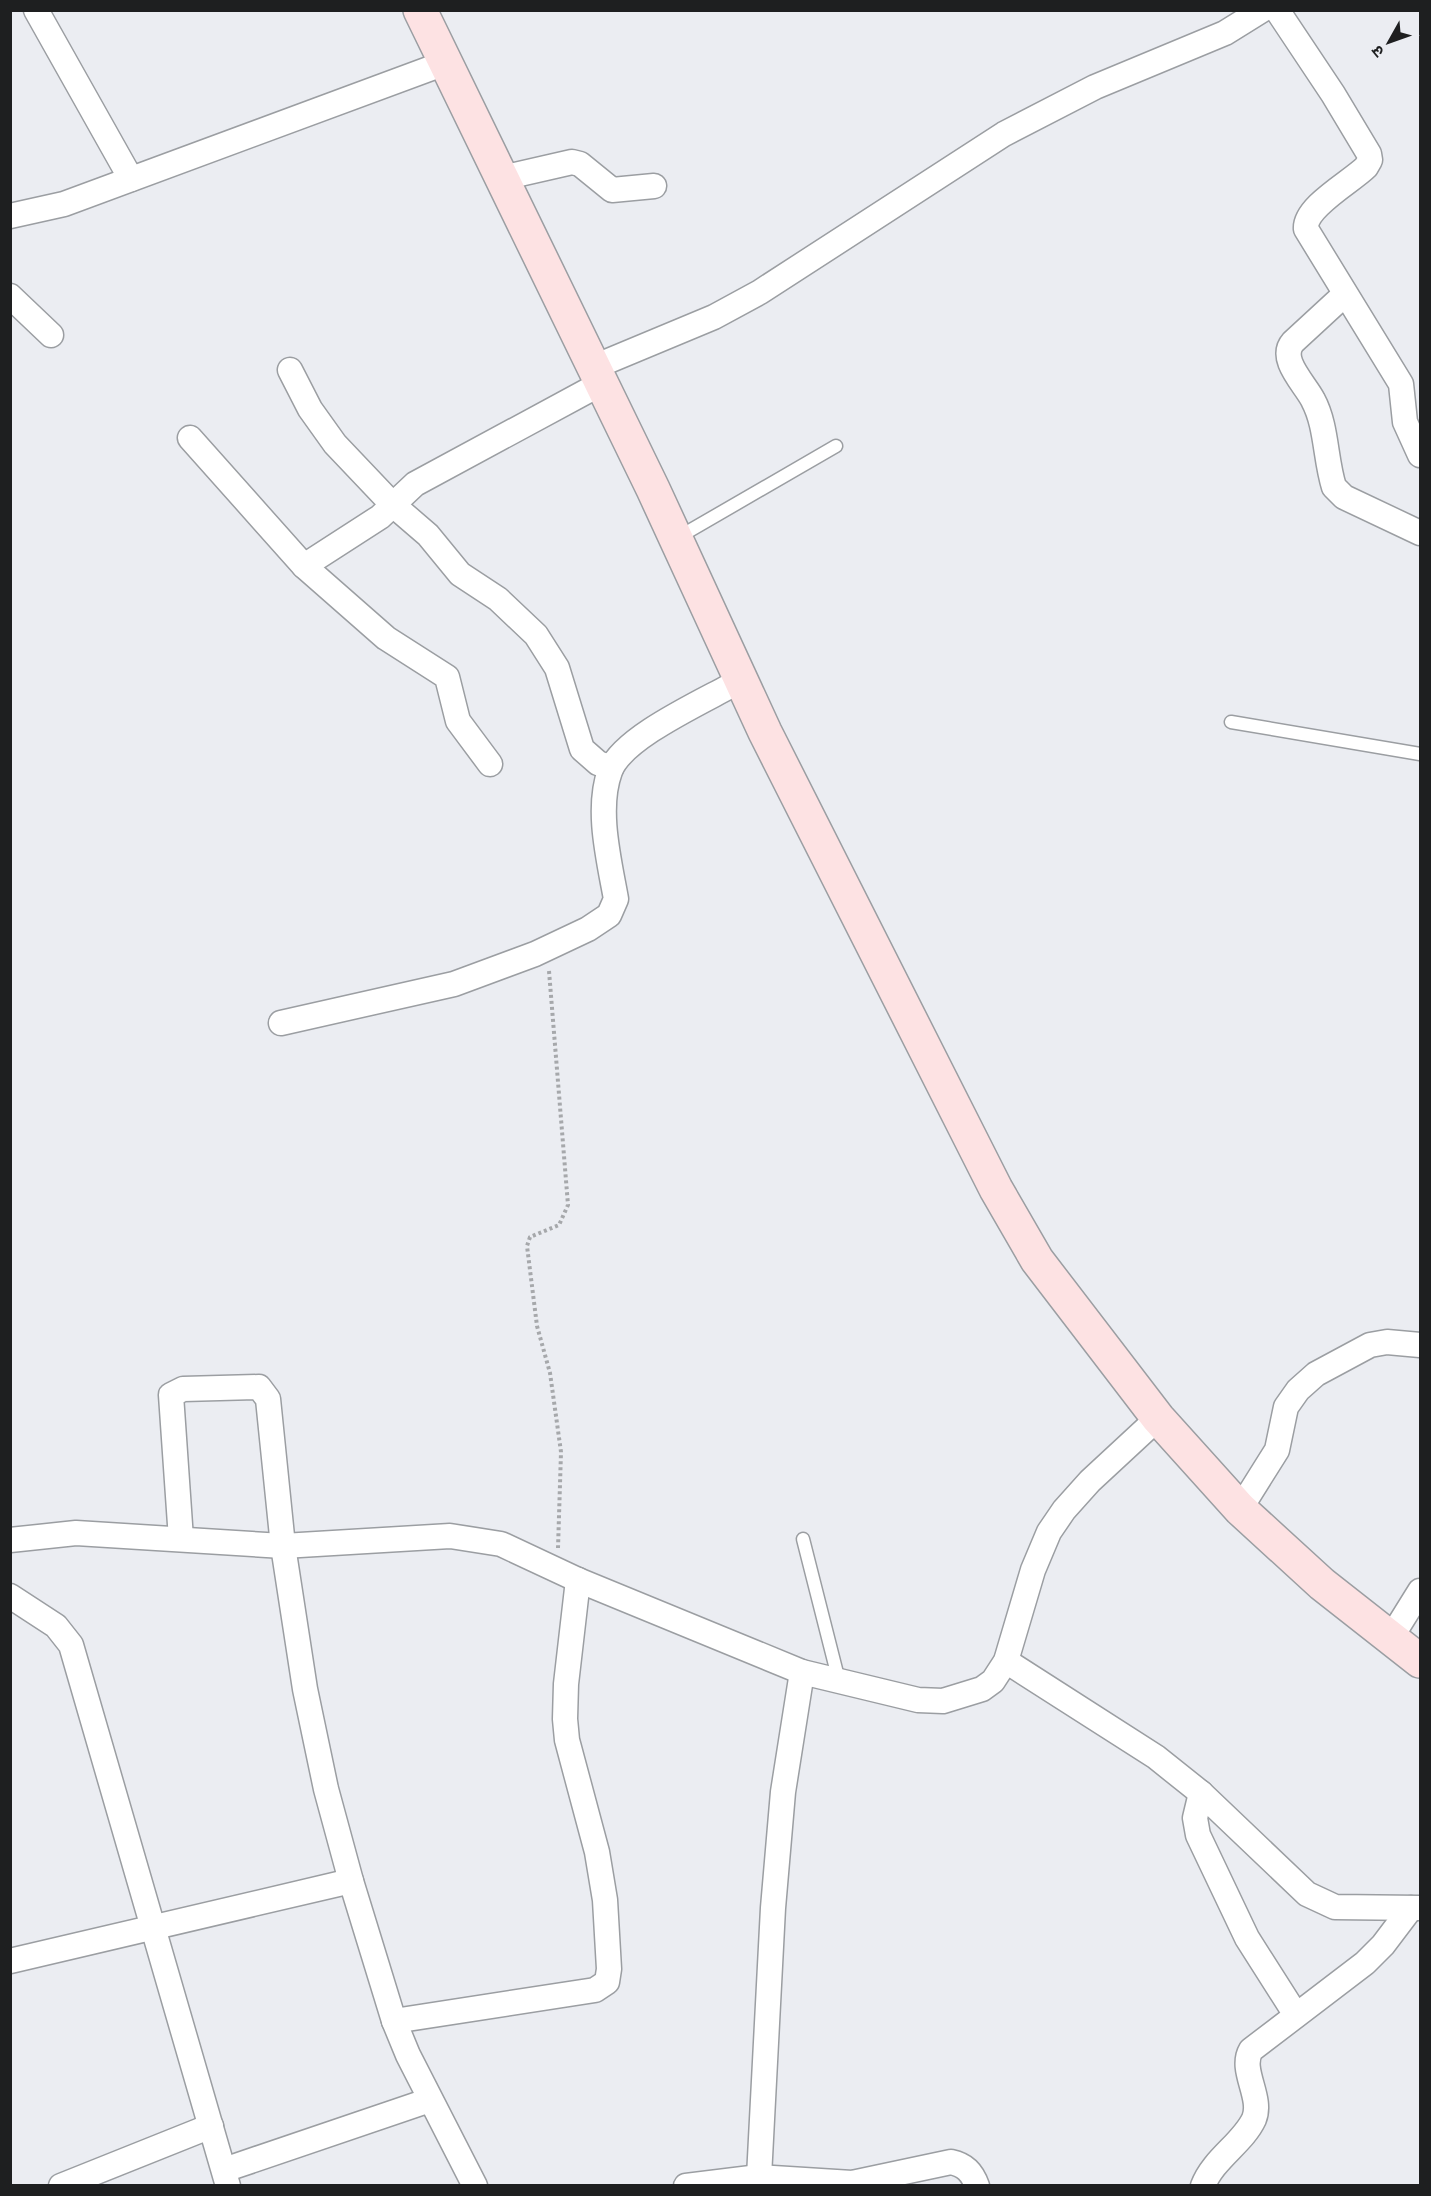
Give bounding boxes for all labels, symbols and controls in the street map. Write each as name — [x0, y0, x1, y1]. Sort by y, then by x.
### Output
north arrow — [1359, 12, 1419, 72]
text: उ — [1366, 41, 1389, 62]

